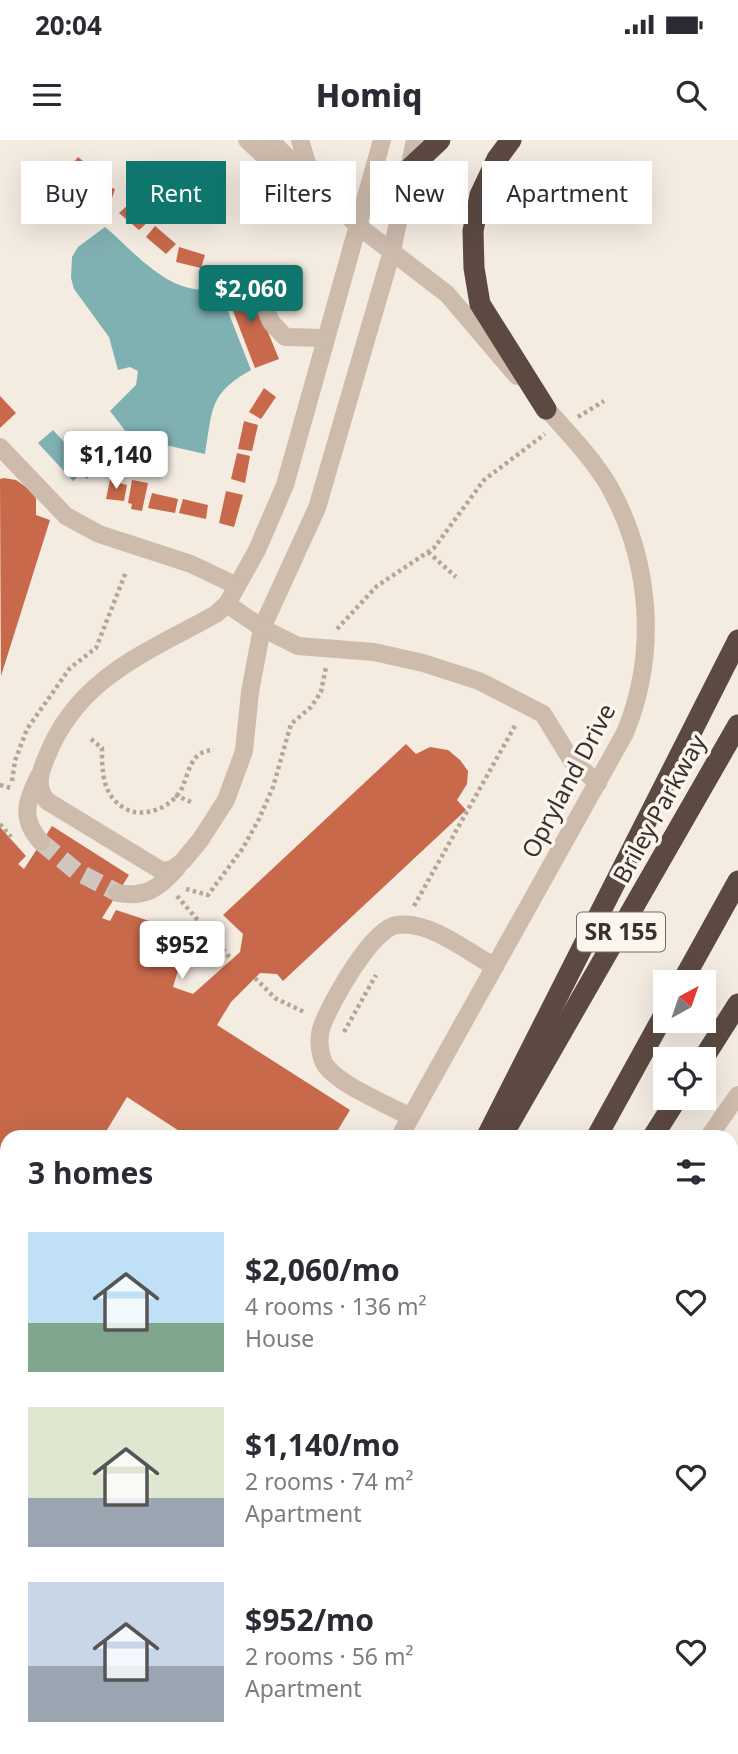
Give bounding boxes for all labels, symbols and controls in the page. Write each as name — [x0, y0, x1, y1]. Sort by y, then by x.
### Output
text: 20:04 — [35, 7, 102, 43]
text: Homiq — [316, 73, 422, 116]
icon: menu — [28, 76, 66, 114]
icon: search — [672, 76, 710, 114]
chip: Buy — [21, 161, 112, 224]
chip: Rent — [126, 161, 226, 224]
chip: Filters — [240, 161, 356, 224]
chip: New — [370, 161, 468, 224]
chip: Apartment — [482, 161, 652, 224]
pin: $2,060 — [194, 265, 308, 325]
text: $2,060 — [215, 272, 287, 304]
pin: $1,140 — [59, 432, 173, 491]
text: $1,140 — [80, 438, 152, 470]
street label: Opryland Drive — [513, 697, 622, 863]
street label: Briley Parkway — [604, 728, 713, 888]
road number: SR 155 — [577, 912, 665, 952]
pin: $952 — [141, 922, 223, 981]
text: $952 — [156, 928, 208, 960]
north arrow — [653, 970, 716, 1032]
map controls — [653, 970, 716, 1110]
button: locate — [653, 1047, 716, 1110]
text: 3 homes — [28, 1152, 153, 1193]
icon: filters — [672, 1153, 710, 1191]
text: $2,060/mo — [245, 1249, 400, 1290]
icon: home — [84, 1260, 168, 1344]
icon: heart — [672, 1283, 710, 1321]
text: 4 rooms · 136 m² — [245, 1290, 427, 1322]
text: House — [245, 1322, 314, 1354]
text: $1,140/mo — [245, 1424, 400, 1465]
icon: home — [84, 1435, 168, 1519]
icon: heart — [672, 1458, 710, 1496]
text: 2 rooms · 74 m² — [245, 1465, 414, 1497]
text: Apartment — [245, 1497, 362, 1529]
text: $952/mo — [245, 1599, 374, 1640]
icon: home — [84, 1610, 168, 1694]
icon: heart — [672, 1633, 710, 1671]
text: 2 rooms · 56 m² — [245, 1640, 414, 1672]
text: Apartment — [245, 1672, 362, 1704]

